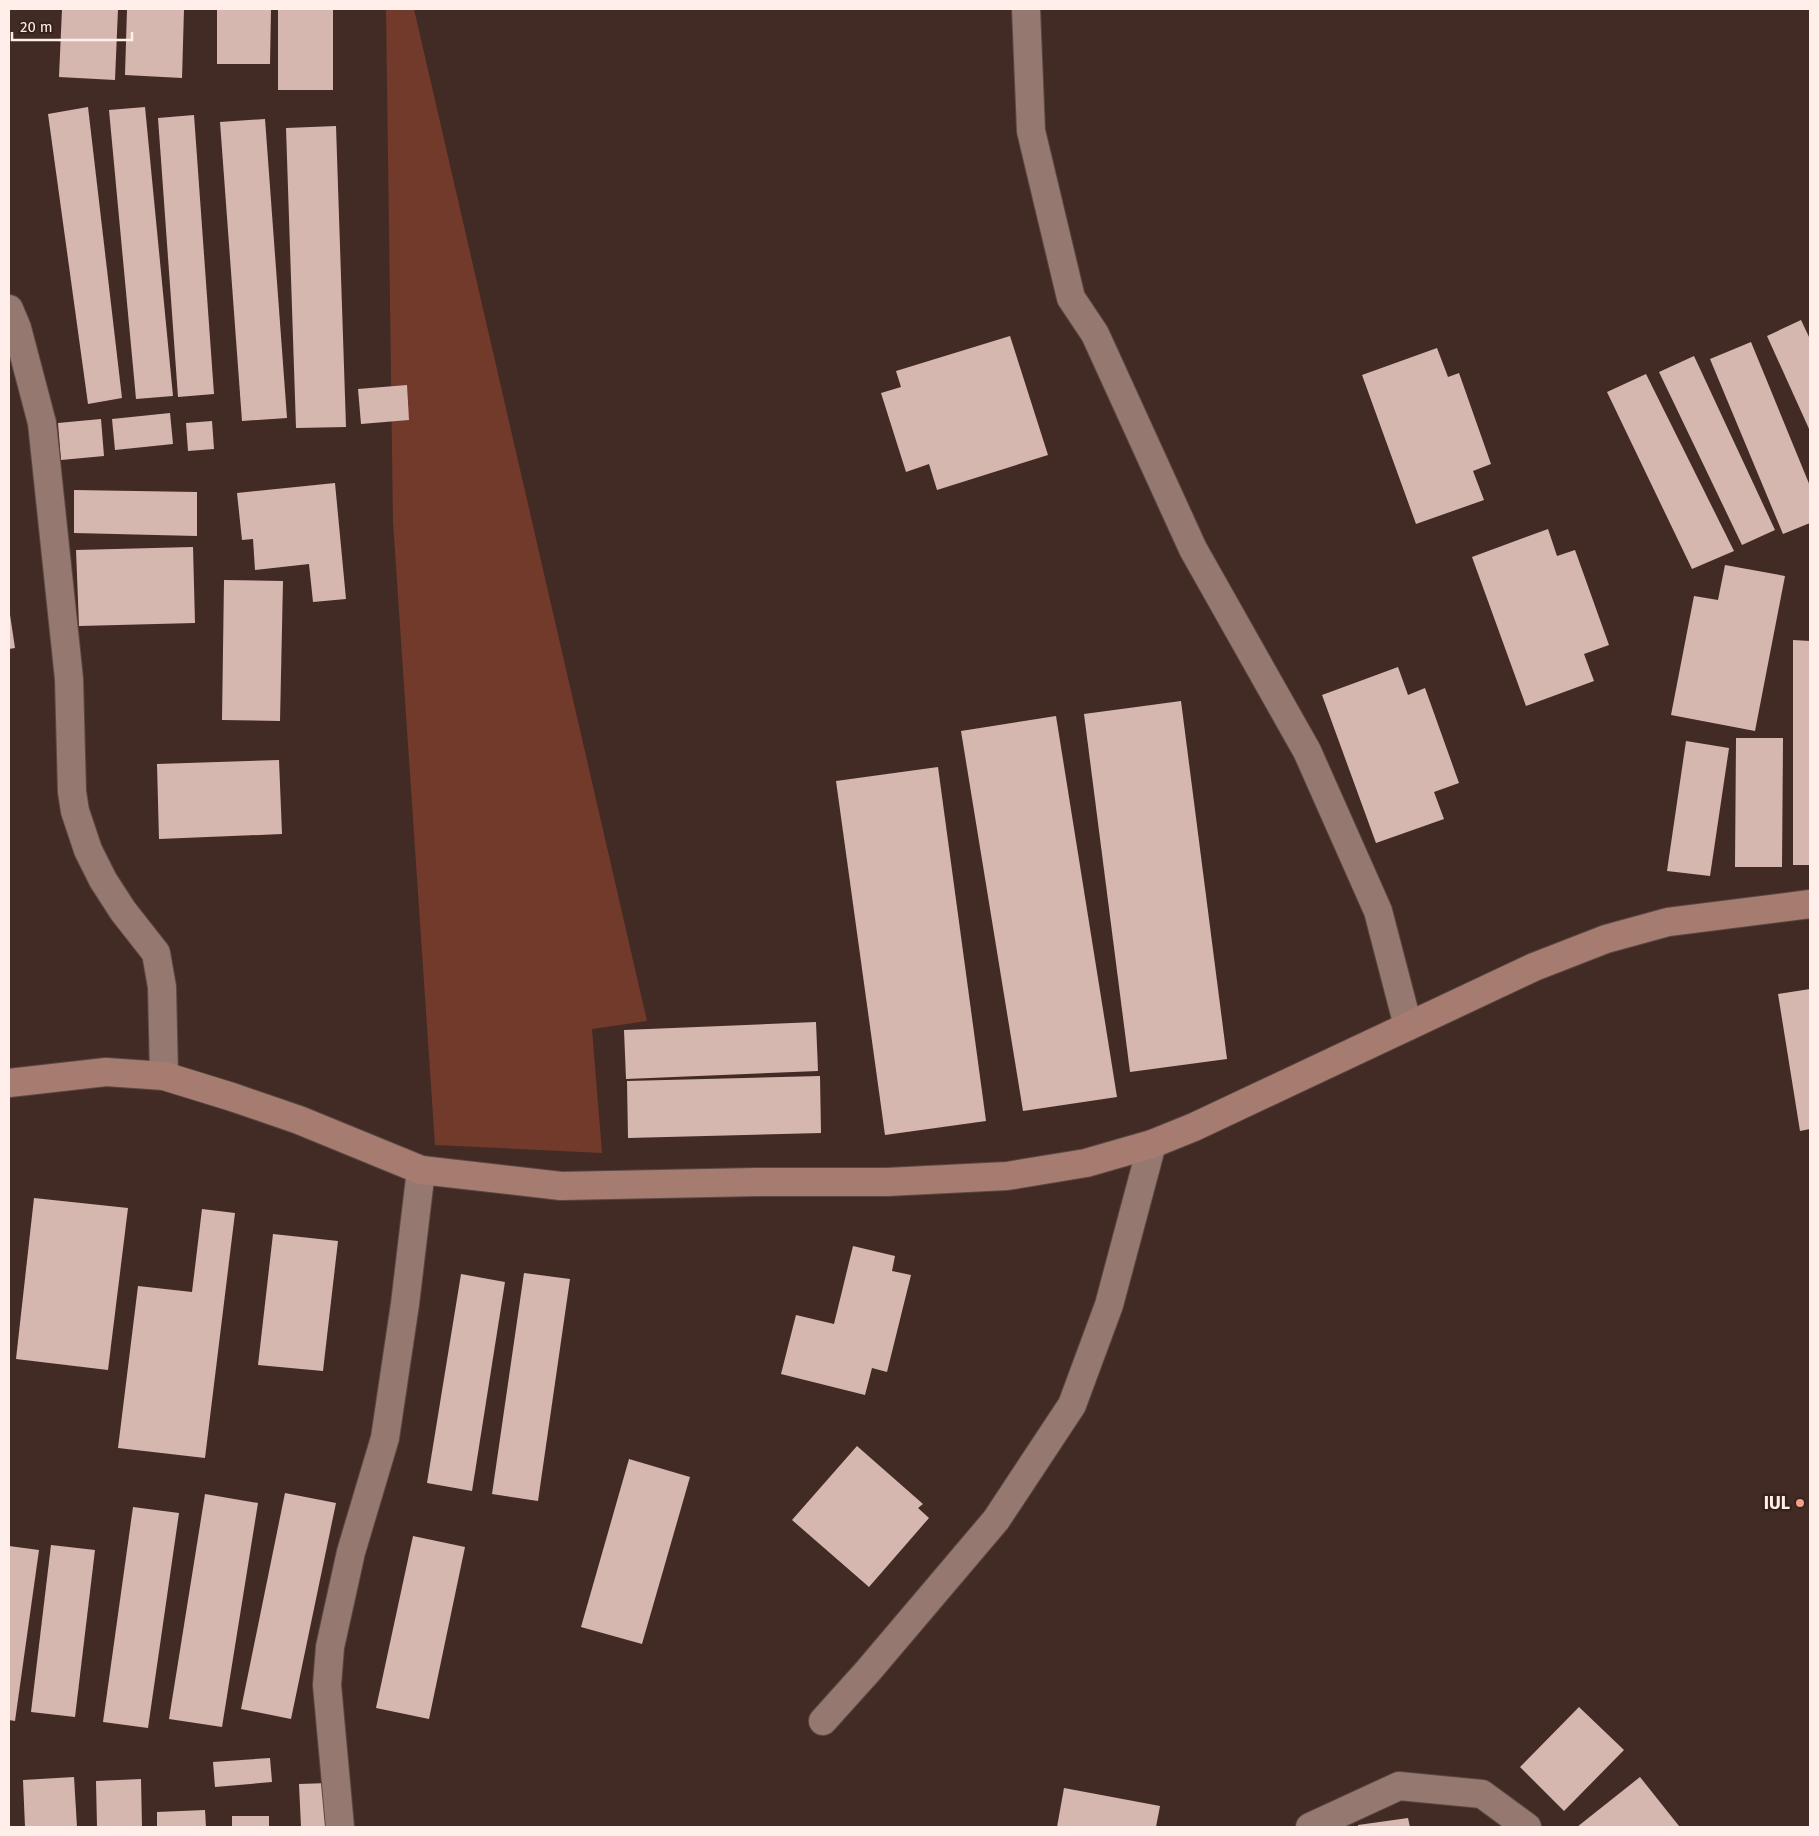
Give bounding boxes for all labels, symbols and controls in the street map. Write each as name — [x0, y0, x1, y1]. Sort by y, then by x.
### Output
scale bar — [12, 10, 132, 42]
text: 20 m — [20, 18, 53, 36]
place label: IUL — [1764, 1492, 1790, 1514]
marker: IUL — [1794, 1497, 1806, 1509]

